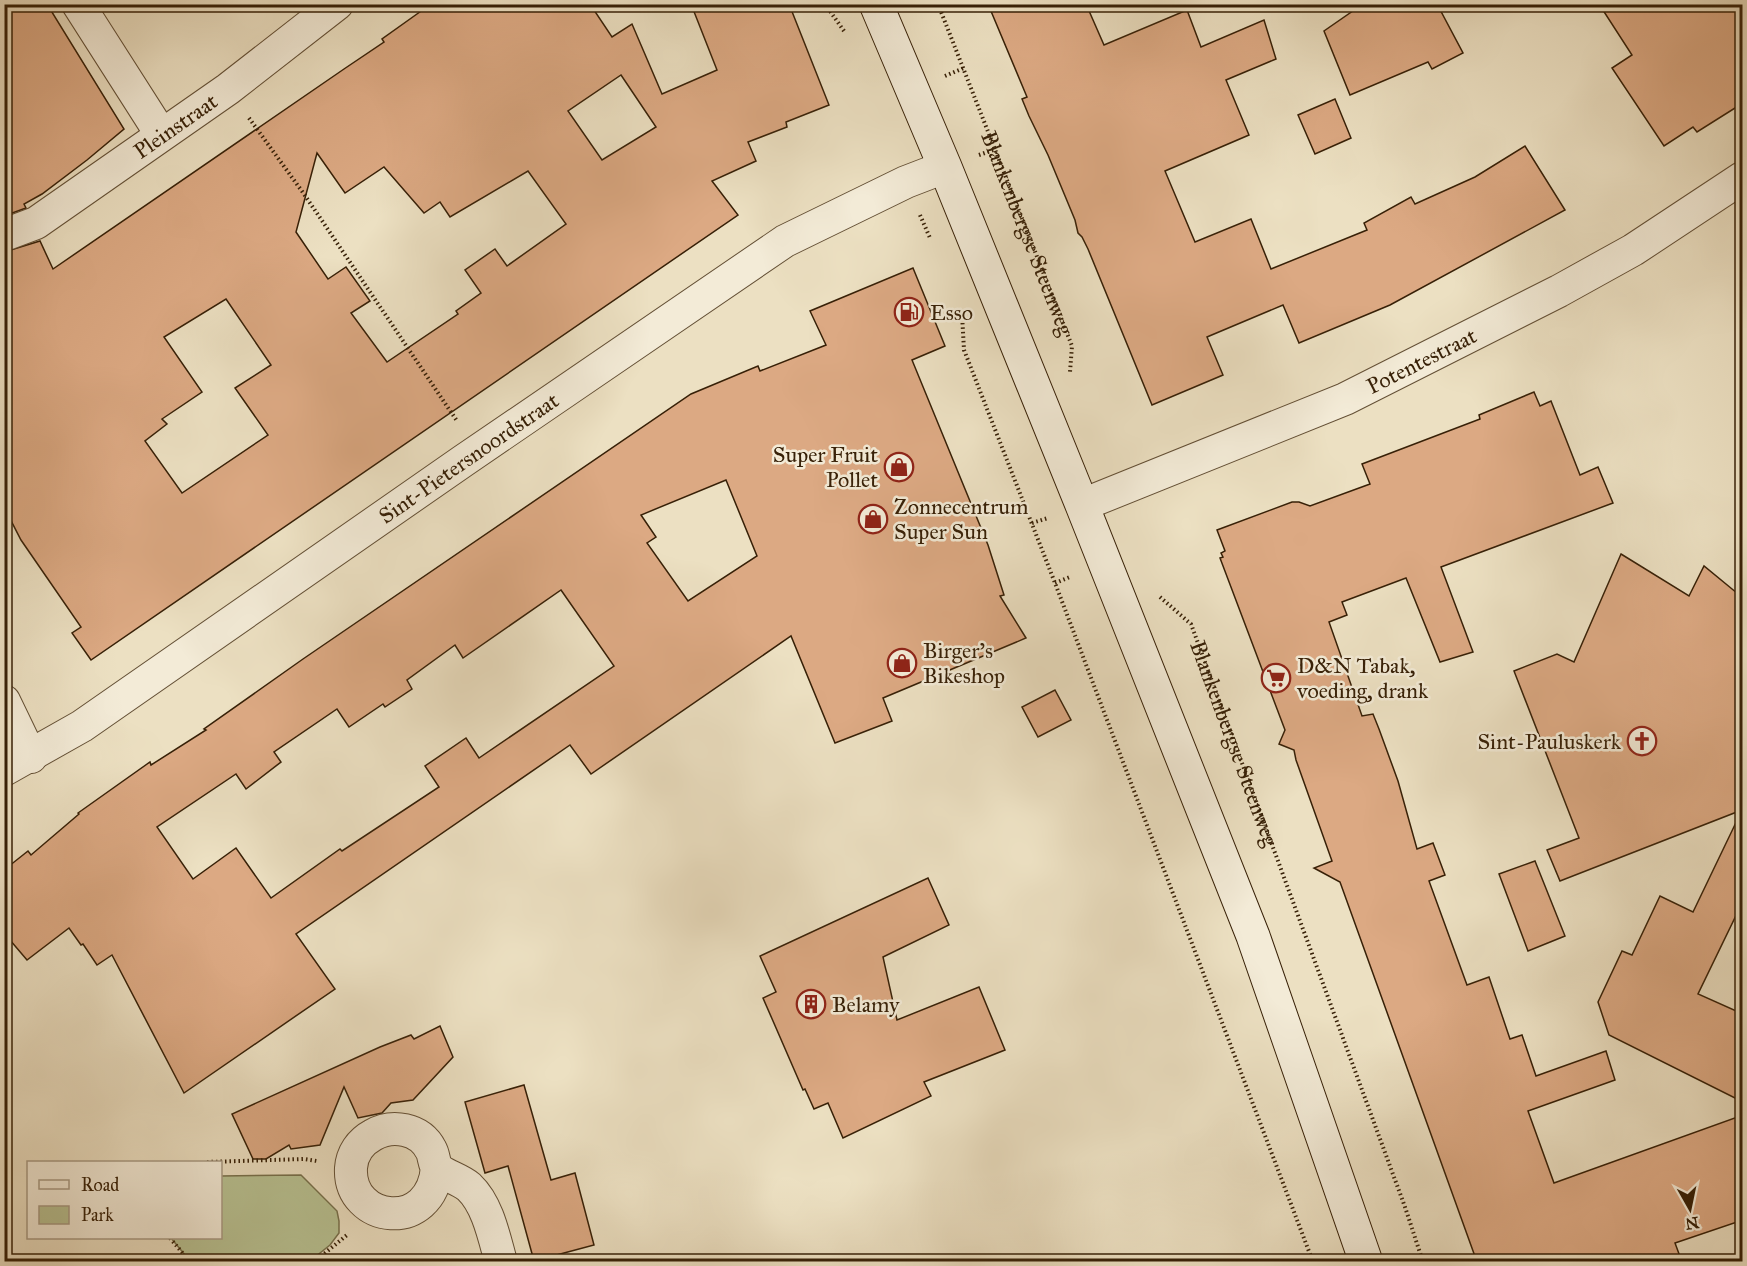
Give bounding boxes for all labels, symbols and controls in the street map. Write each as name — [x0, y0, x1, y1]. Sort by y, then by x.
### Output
street label: Pleinstraat — [128, 88, 223, 165]
street label: Blankenbergse Steenweg — [975, 127, 1080, 340]
fuel station icon: Esso — [893, 296, 925, 328]
place label: Esso — [930, 299, 973, 326]
street label: Potentestraat — [1362, 322, 1481, 400]
street label: Sint-Pietersnoordstraat — [374, 387, 564, 530]
place label: Super Fruit Pollet — [773, 441, 878, 493]
shop icon: Super Fruit Pollet — [883, 451, 915, 483]
place label: Zonnecentrum Super Sun — [894, 493, 1029, 545]
shop icon: Zonnecentrum Super Sun — [857, 503, 889, 535]
place label: Birger's Bikeshop — [923, 637, 1005, 689]
street label: Blankenbergse Steenweg — [1184, 637, 1285, 851]
shop icon: Birger's Bikeshop — [886, 647, 918, 679]
place label: D&N Tabak, voeding, drank — [1296, 652, 1429, 704]
supermarket icon: D&N Tabak, voeding, drank — [1260, 662, 1292, 694]
church icon: Sint-Pauluskerk — [1626, 725, 1658, 757]
place label: Sint-Pauluskerk — [1477, 728, 1622, 755]
building icon: Belamy — [795, 988, 827, 1020]
place label: Belamy — [832, 991, 900, 1018]
legend — [27, 1161, 222, 1239]
text: Road — [81, 1174, 119, 1196]
north arrow — [1660, 1179, 1720, 1239]
text: Park — [81, 1204, 114, 1226]
text: N — [1684, 1213, 1700, 1234]

